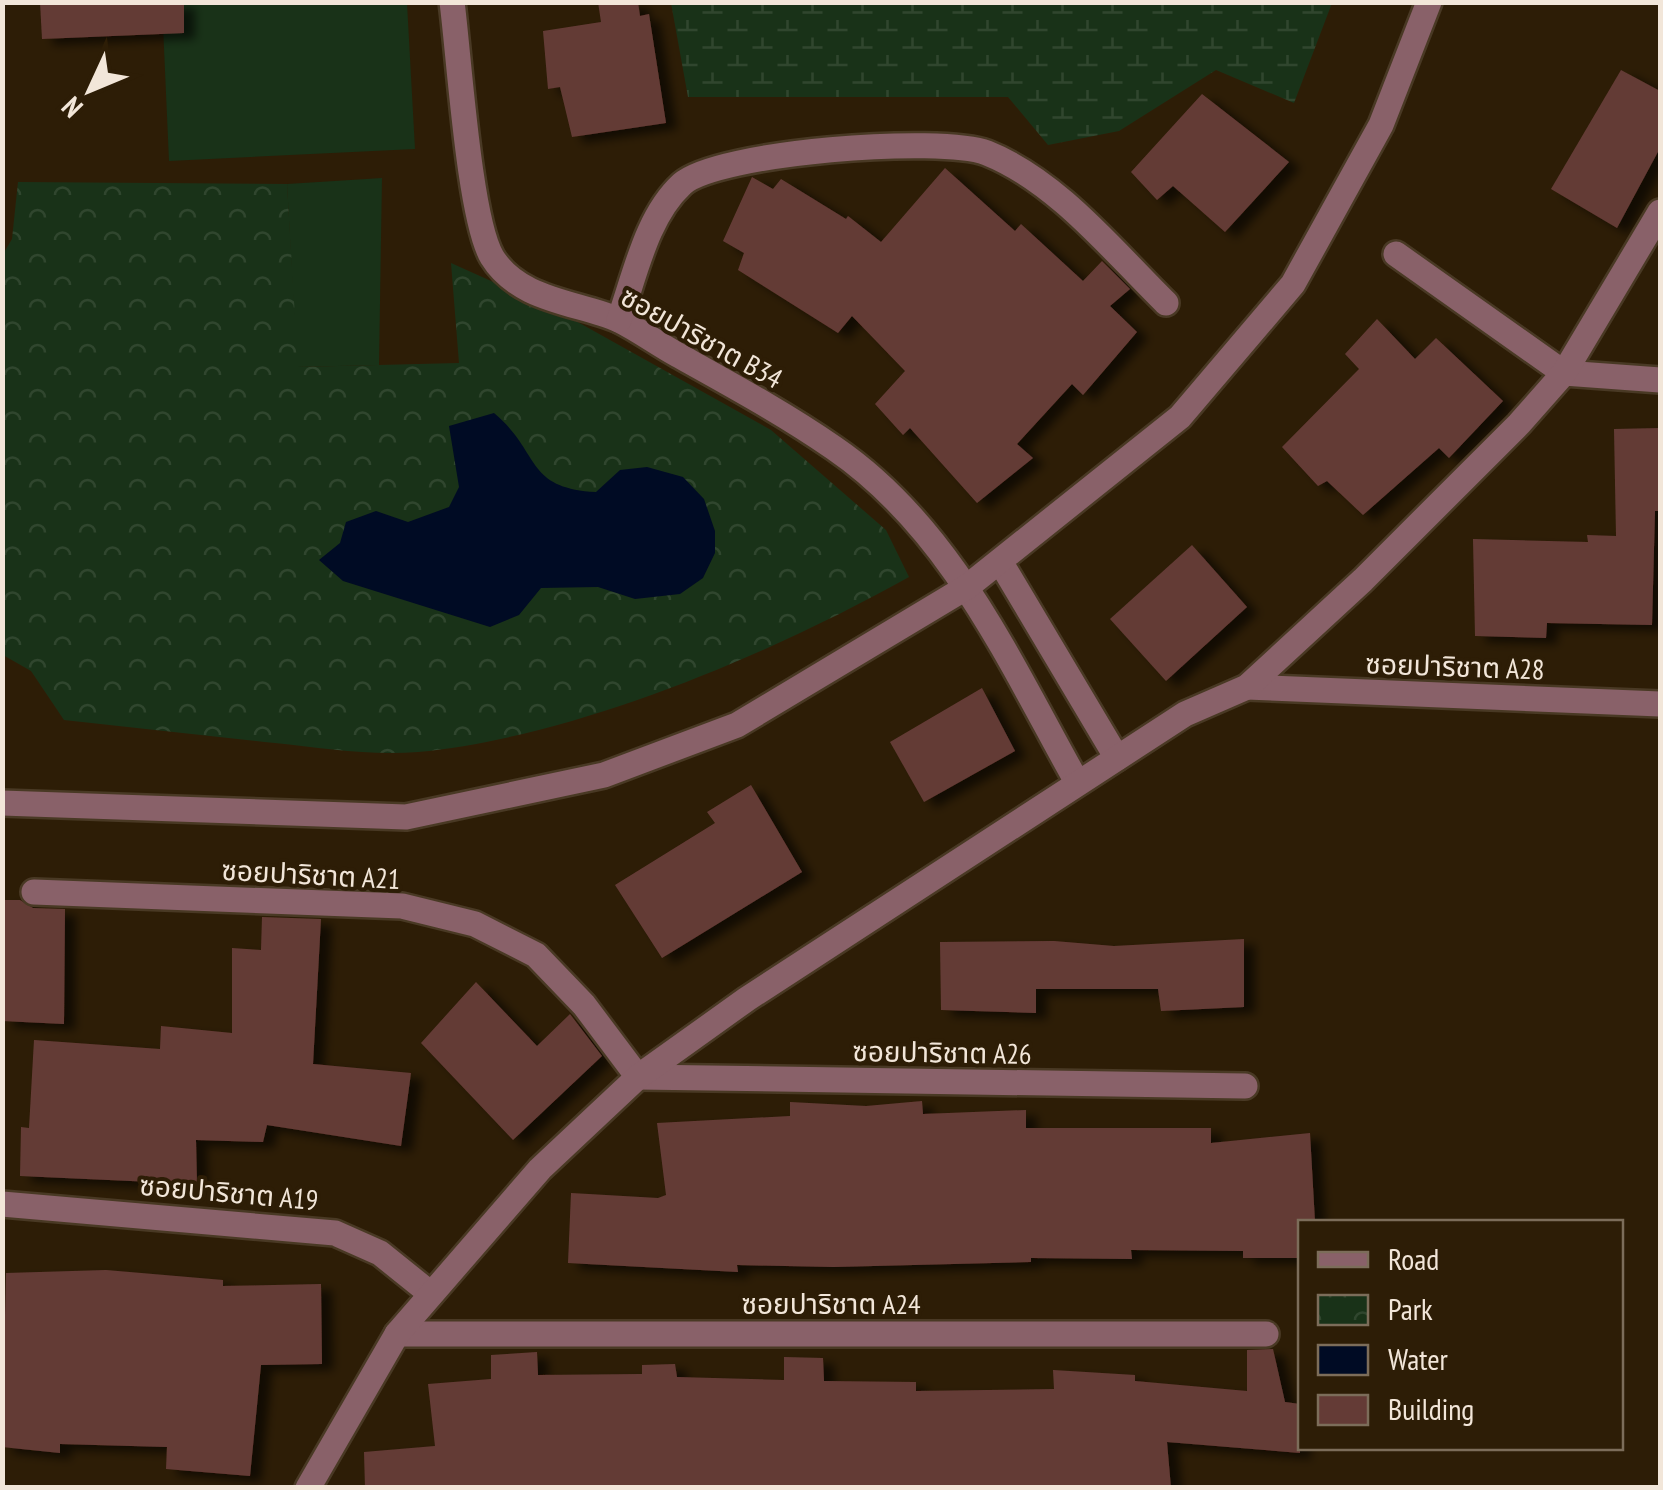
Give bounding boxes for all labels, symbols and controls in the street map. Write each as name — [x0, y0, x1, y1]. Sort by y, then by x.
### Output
north arrow — [40, 40, 140, 140]
text: N — [53, 89, 90, 126]
street label: ซอยปาริชาต B34 — [615, 277, 790, 397]
street label: ซอยปาริชาต A28 — [1365, 644, 1545, 688]
street label: ซอยปาริชาต A21 — [221, 851, 401, 897]
street label: ซอยปาริชาต A26 — [852, 1032, 1032, 1072]
street label: ซอยปาริชาต A19 — [138, 1166, 320, 1218]
legend — [1298, 1220, 1623, 1450]
text: Road — [1388, 1239, 1439, 1278]
street label: ซอยปาริชาต A24 — [741, 1285, 921, 1322]
text: Park — [1388, 1289, 1433, 1328]
text: Water — [1388, 1339, 1449, 1378]
text: Building — [1388, 1389, 1474, 1428]

